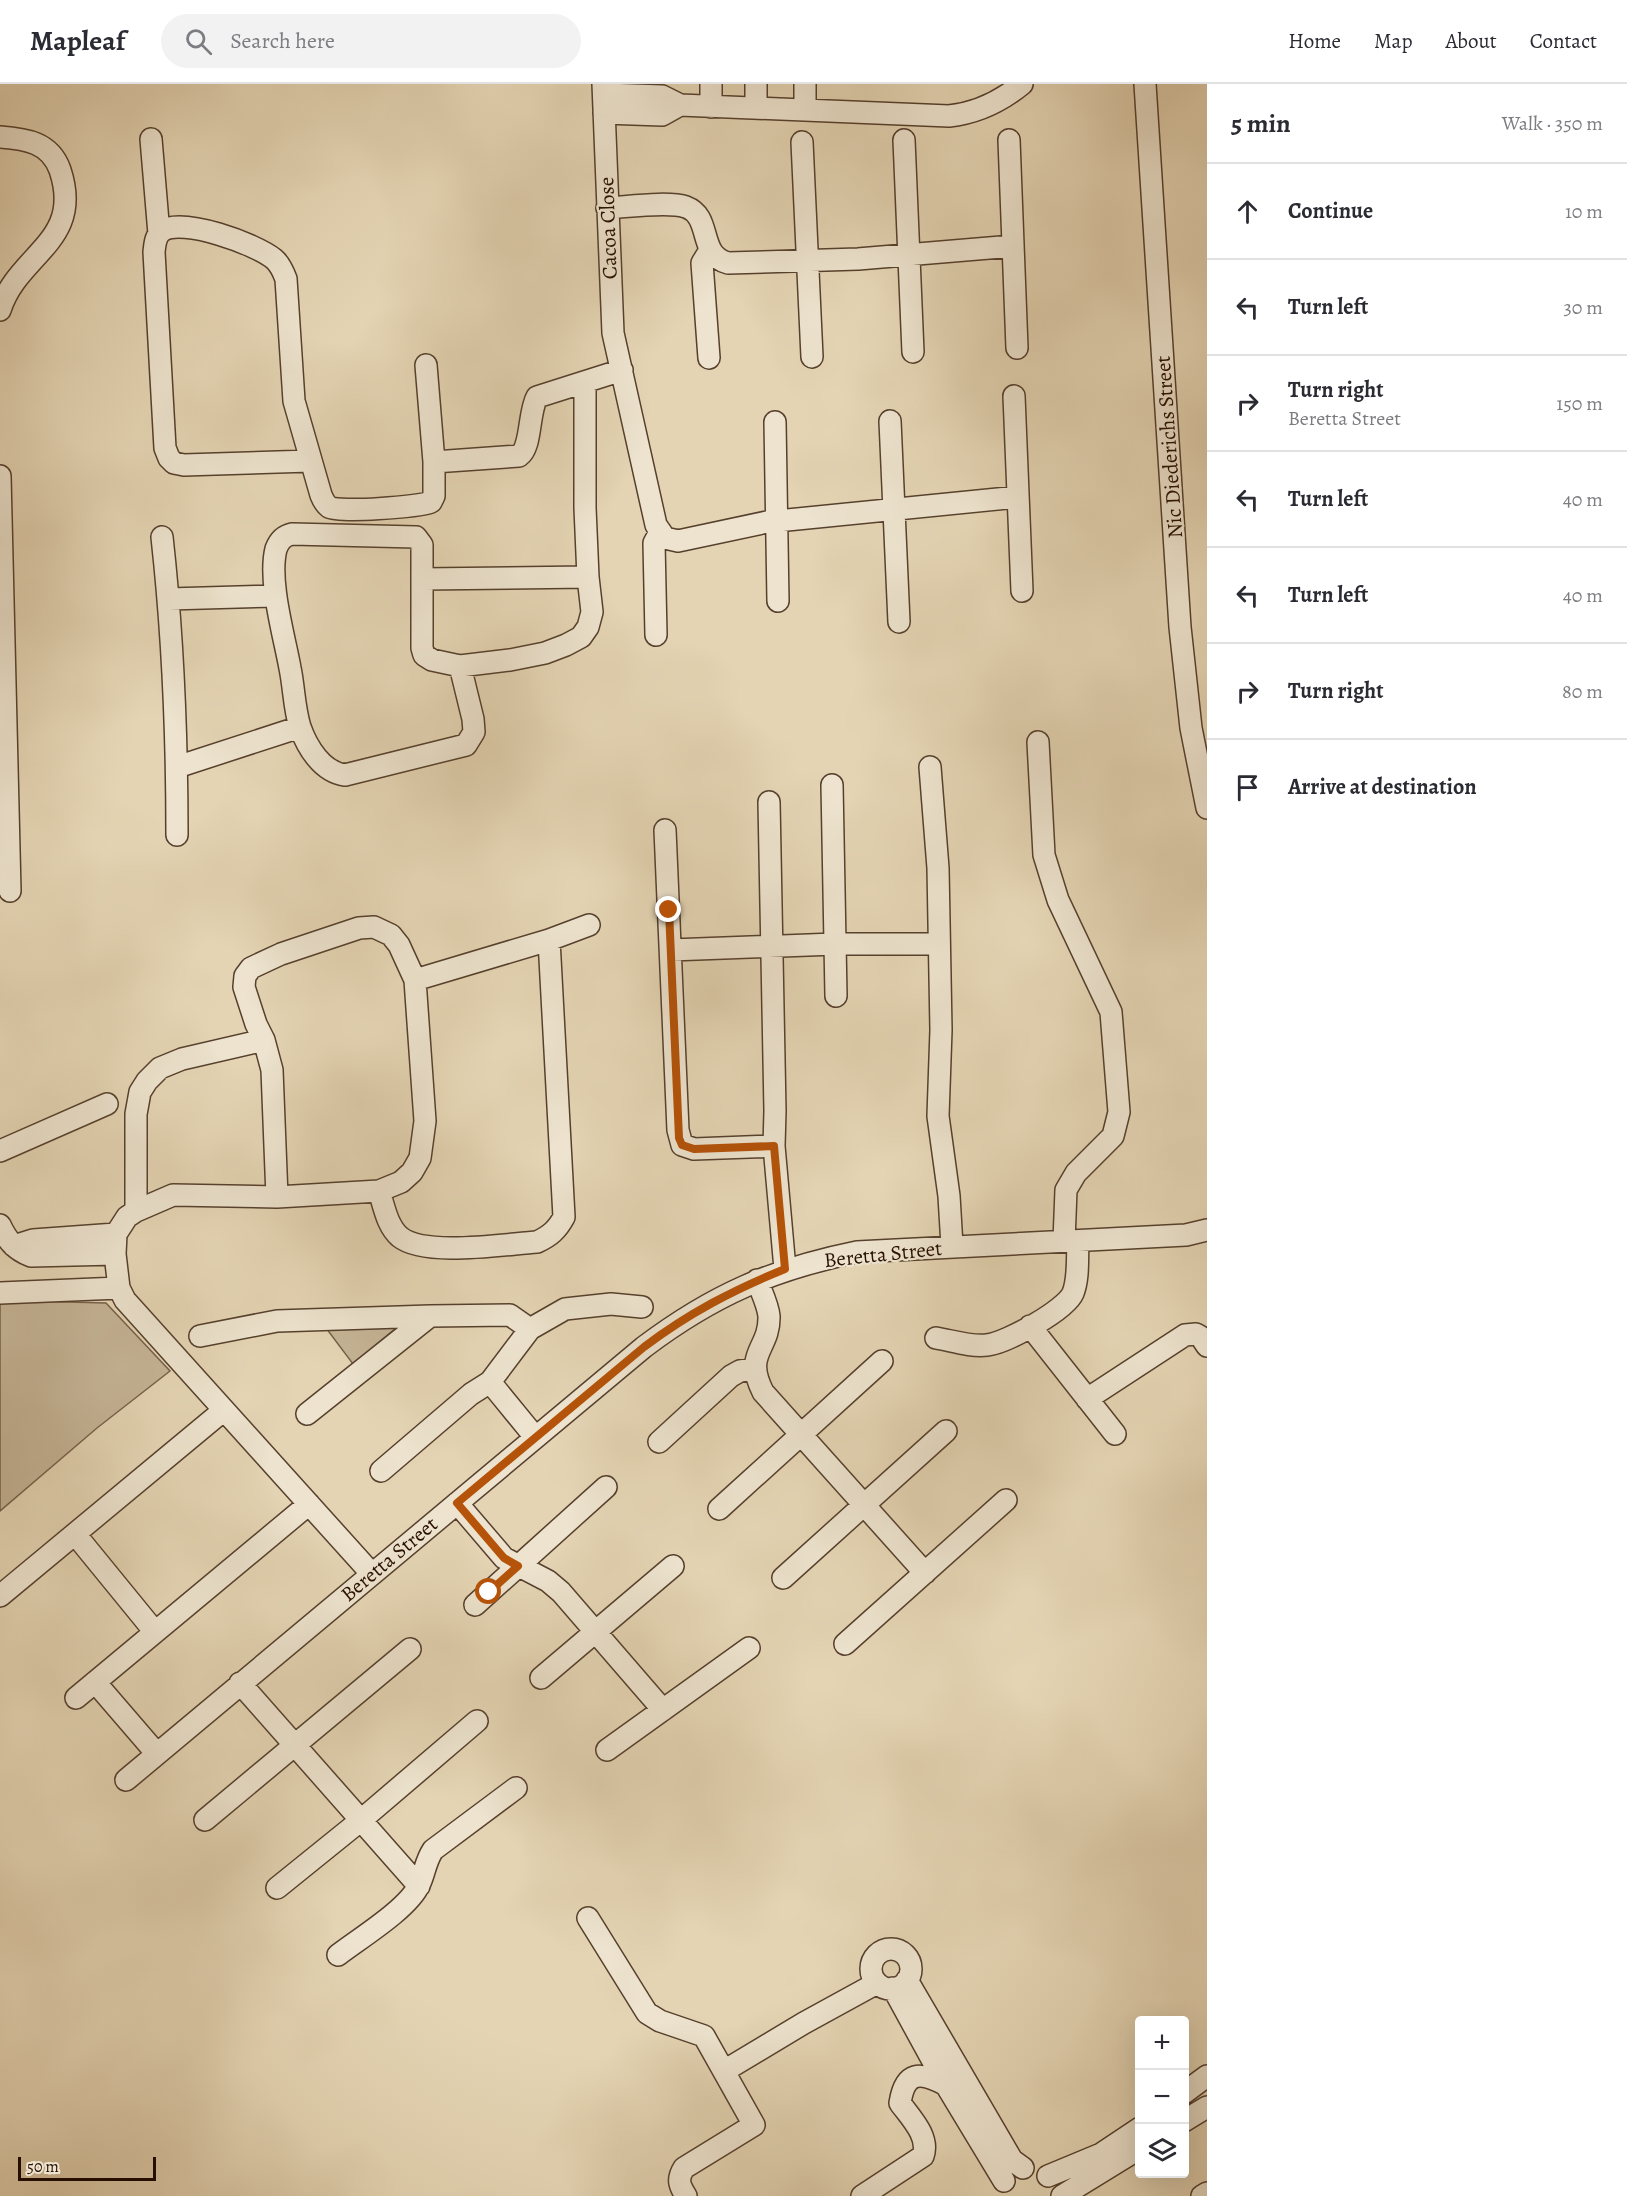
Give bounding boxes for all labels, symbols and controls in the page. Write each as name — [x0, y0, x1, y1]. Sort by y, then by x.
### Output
search box — [161, 14, 581, 68]
text: Mapleaf — [30, 22, 125, 60]
icon: search — [182, 25, 215, 58]
text: Search here — [230, 26, 335, 56]
text: Home — [1288, 27, 1341, 55]
text: Map — [1374, 27, 1412, 55]
text: About — [1445, 27, 1497, 55]
text: Contact — [1530, 27, 1597, 55]
text: 5 min — [1231, 106, 1291, 141]
text: Walk · 350 m — [1502, 110, 1603, 137]
street label: Cacoa Close — [592, 176, 624, 280]
icon: ahead — [1231, 195, 1264, 228]
text: Continue — [1288, 196, 1373, 226]
text: 10 m — [1565, 198, 1603, 225]
icon: left — [1231, 291, 1264, 324]
text: Turn left — [1288, 292, 1368, 322]
text: 30 m — [1563, 294, 1603, 321]
street label: Nic Diederichs Street — [1149, 355, 1189, 539]
text: Turn right — [1288, 375, 1384, 405]
icon: right — [1231, 387, 1264, 420]
text: 150 m — [1556, 390, 1603, 417]
text: Beretta Street — [1288, 405, 1401, 432]
icon: left — [1231, 483, 1264, 516]
text: Turn left — [1288, 484, 1368, 514]
text: 40 m — [1563, 486, 1603, 513]
icon: left — [1231, 579, 1264, 612]
text: Turn left — [1288, 580, 1368, 610]
text: 40 m — [1563, 582, 1603, 609]
icon: right — [1231, 675, 1264, 708]
text: Turn right — [1288, 676, 1384, 706]
text: 80 m — [1562, 678, 1603, 705]
icon: arrive — [1231, 771, 1264, 804]
text: Arrive at destination — [1288, 772, 1477, 802]
route end — [655, 896, 681, 922]
street label: Beretta Street — [823, 1234, 943, 1274]
street label: Beretta Street — [335, 1510, 443, 1608]
route start — [475, 1578, 501, 1604]
map controls — [1135, 2016, 1189, 2178]
button: + — [1135, 2016, 1189, 2070]
button: − — [1135, 2070, 1189, 2124]
button: layers — [1135, 2124, 1189, 2178]
scale bar — [18, 2154, 156, 2182]
text: 50 m — [27, 2156, 59, 2178]

